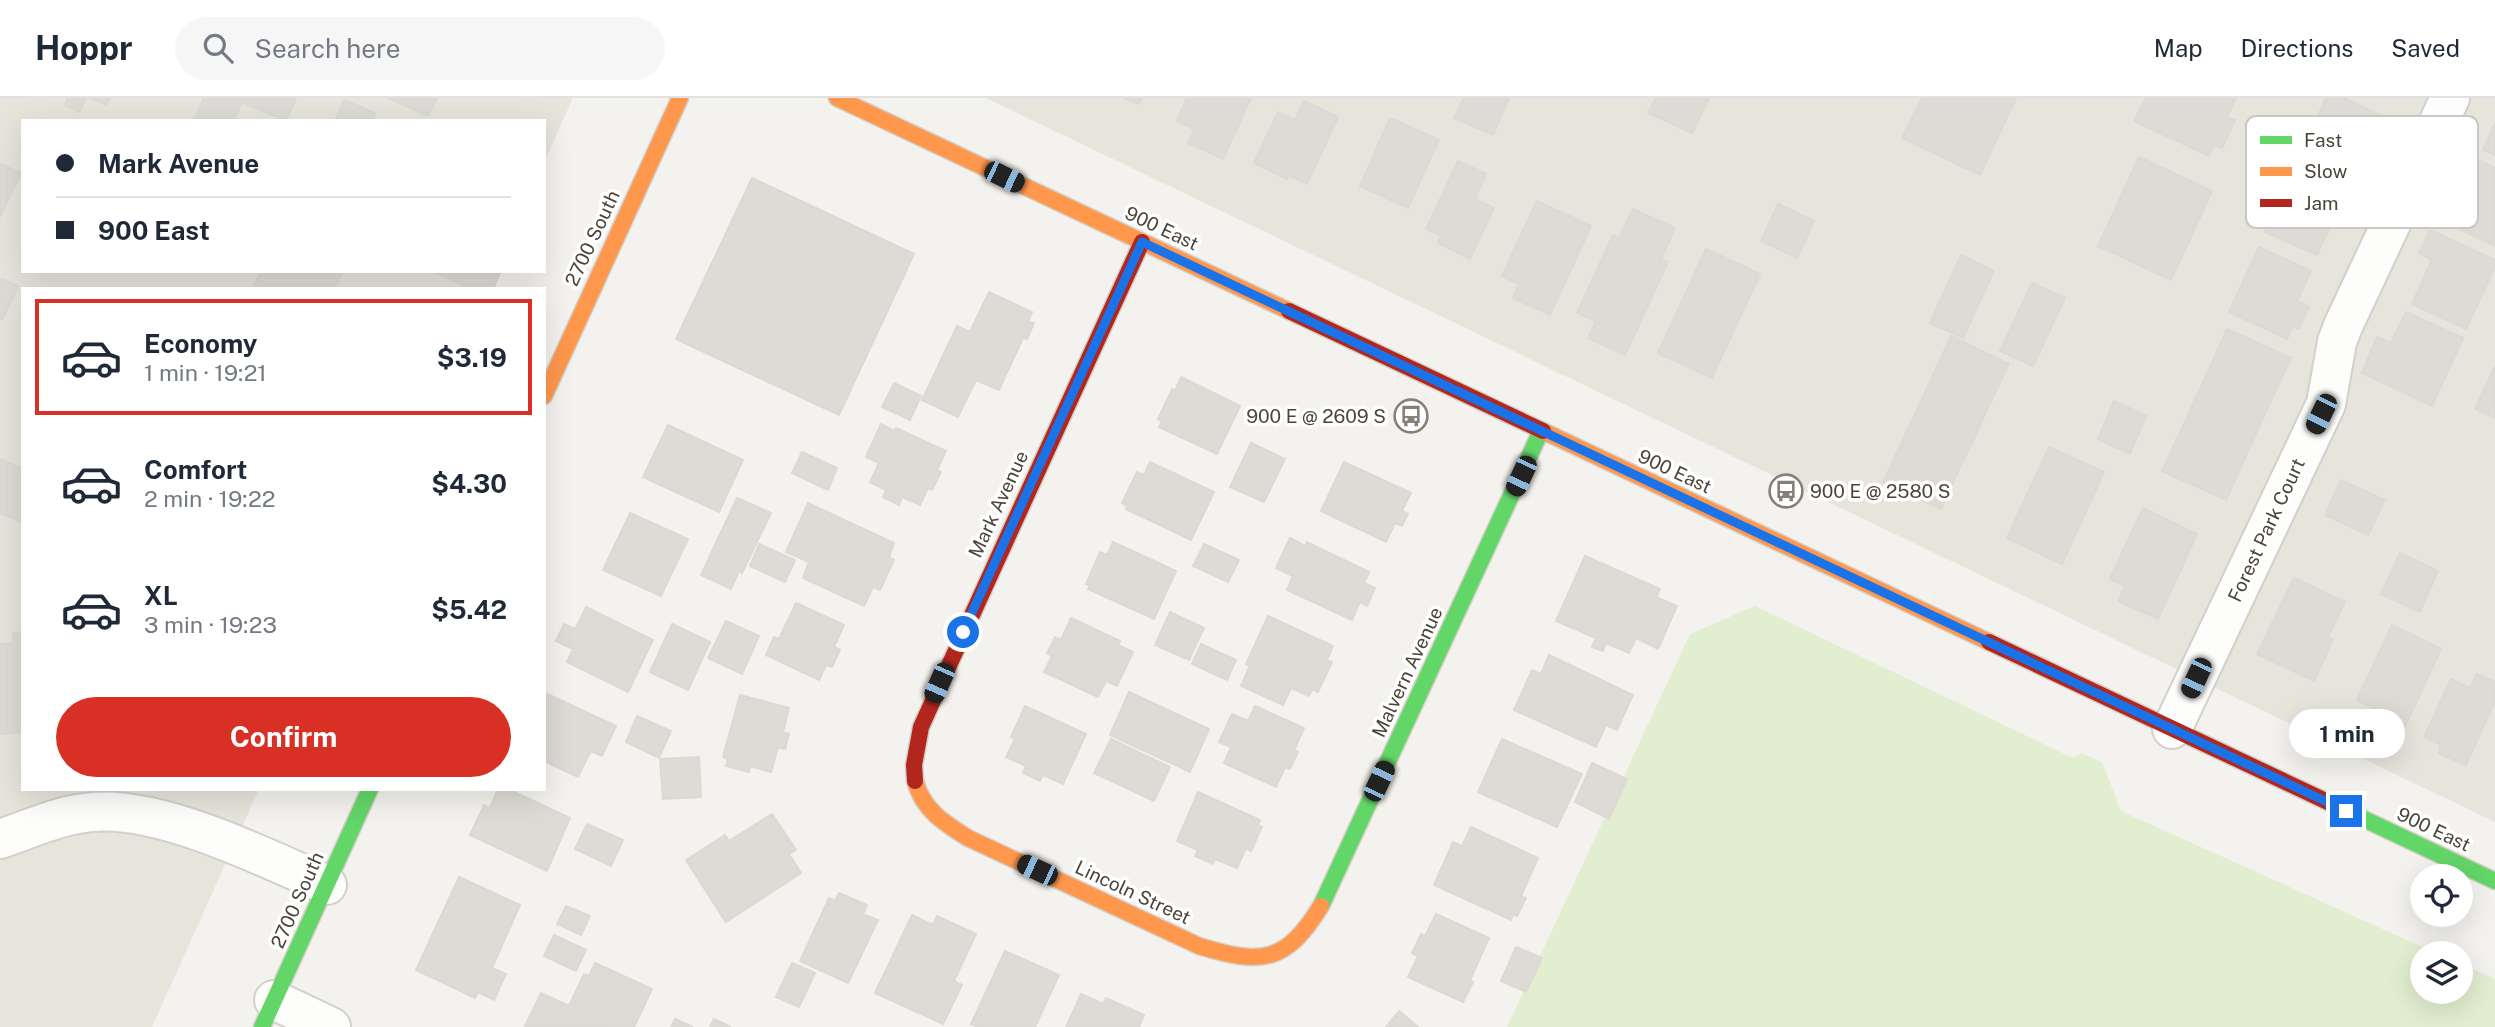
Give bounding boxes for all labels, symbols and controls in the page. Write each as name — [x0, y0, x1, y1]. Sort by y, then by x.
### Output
search box — [175, 17, 665, 80]
text: Hoppr — [35, 29, 133, 67]
icon: search — [199, 29, 237, 67]
text: Search here — [255, 33, 401, 64]
text: Map — [2154, 34, 2203, 62]
text: Directions — [2241, 34, 2353, 62]
text: Saved — [2391, 34, 2460, 62]
legend — [2246, 116, 2478, 228]
text: Fast — [2304, 129, 2342, 151]
text: Mark Avenue — [98, 148, 259, 179]
car — [981, 158, 1028, 196]
text: Slow — [2304, 160, 2348, 182]
street label: 2700 South — [560, 187, 624, 289]
text: Jam — [2304, 192, 2338, 214]
street label: 900 East — [1122, 201, 1202, 255]
text: 900 East — [98, 215, 210, 246]
icon: car — [60, 326, 123, 389]
text: Economy — [144, 328, 257, 359]
text: $3.19 — [437, 342, 507, 373]
text: 1 min · 19:21 — [144, 359, 267, 386]
car — [2303, 391, 2340, 437]
bus stop icon: 900 E @ 2609 S — [1392, 397, 1430, 435]
place label: 900 E @ 2609 S — [1246, 405, 1386, 427]
street label: 900 East — [1635, 444, 1715, 498]
street label: Mark Avenue — [964, 447, 1032, 561]
icon: car — [60, 452, 123, 515]
car — [1503, 453, 1540, 499]
text: Comfort — [144, 454, 247, 485]
street label: Forest Park Court — [2223, 455, 2309, 605]
text: $4.30 — [431, 468, 507, 499]
bus stop icon: 900 E @ 2580 S — [1767, 472, 1805, 510]
place label: 900 E @ 2580 S — [1810, 480, 1951, 502]
text: 2 min · 19:22 — [144, 485, 275, 512]
icon: car — [60, 578, 123, 641]
text: XL — [144, 580, 178, 611]
text: $5.42 — [431, 594, 507, 625]
street label: Malvern Avenue — [1367, 603, 1447, 741]
text: 3 min · 19:23 — [144, 611, 277, 638]
route start — [947, 616, 979, 648]
car — [2178, 655, 2215, 701]
car — [921, 660, 958, 706]
button: Confirm — [56, 697, 511, 777]
callout: 1 min — [2288, 710, 2404, 758]
text: 1 min — [2319, 720, 2375, 747]
car — [1361, 758, 1398, 804]
route end — [2330, 795, 2362, 827]
street label: 900 East — [2394, 802, 2474, 856]
street label: 2700 South — [266, 849, 328, 951]
car — [1014, 852, 1061, 888]
street label: Lincoln Street — [1072, 856, 1194, 928]
map controls — [2410, 864, 2473, 1004]
button: locate — [2410, 864, 2473, 927]
button: layers — [2410, 941, 2473, 1004]

